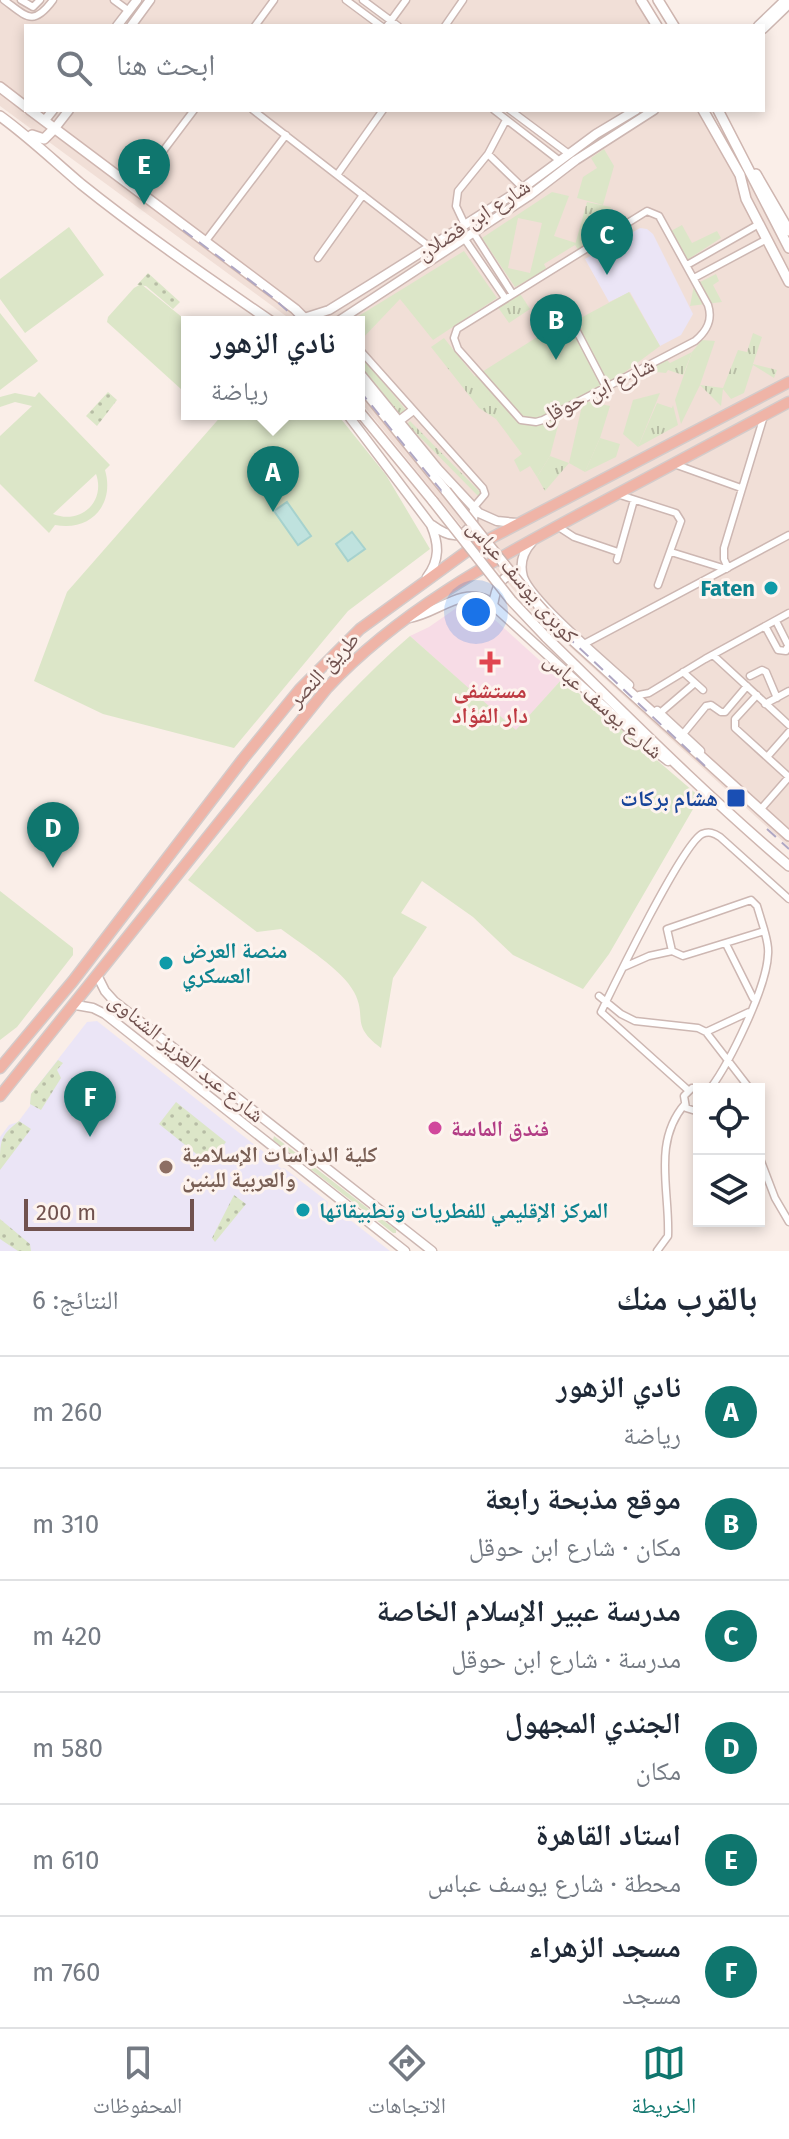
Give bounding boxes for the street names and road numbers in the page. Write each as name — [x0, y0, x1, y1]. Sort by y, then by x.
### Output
street label: شارع ابن فضلان — [411, 173, 535, 266]
street label: شارع ابن حوقل — [535, 351, 659, 430]
street label: كوبرى يوسف عباس — [461, 514, 584, 649]
street label: طريق النصر — [281, 626, 365, 713]
street label: شارع يوسف عباس — [539, 646, 669, 764]
street label: شارع عبد العزيز الشناوى — [104, 986, 270, 1128]

